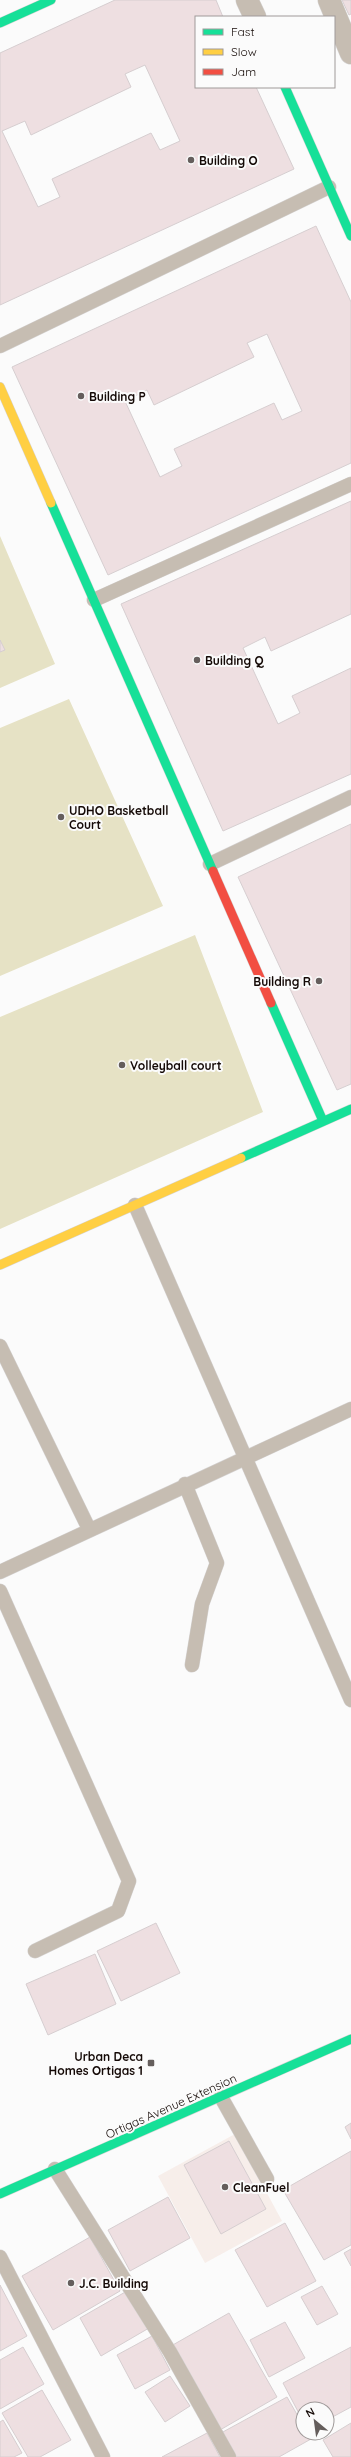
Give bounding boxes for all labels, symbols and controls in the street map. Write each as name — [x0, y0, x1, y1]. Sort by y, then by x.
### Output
legend — [195, 16, 335, 88]
text: Fast — [231, 24, 255, 39]
text: Slow — [231, 44, 257, 59]
text: Jam — [231, 64, 256, 79]
place label: Building O — [199, 153, 258, 168]
marker: Building O — [186, 155, 196, 165]
place label: Building P — [89, 389, 146, 404]
marker: Building P — [76, 391, 86, 401]
place label: Building Q — [205, 653, 264, 668]
marker: Building Q — [192, 655, 202, 665]
place label: UDHO Basketball Court — [69, 803, 168, 832]
marker: UDHO Basketball Court — [56, 812, 66, 822]
place label: Building R — [253, 974, 311, 989]
marker: Building R — [314, 976, 324, 986]
place label: Volleyball court — [130, 1058, 222, 1073]
marker: Volleyball court — [117, 1060, 127, 1070]
place label: Urban Deca Homes Ortigas 1 — [49, 2049, 143, 2078]
marker: Urban Deca Homes Ortigas 1 — [146, 2058, 156, 2068]
street label: Ortigas Avenue Extension — [103, 2070, 239, 2142]
place label: CleanFuel — [233, 2180, 289, 2195]
marker: CleanFuel — [220, 2182, 230, 2192]
place label: J.C. Building — [79, 2276, 149, 2291]
marker: J.C. Building — [66, 2278, 76, 2288]
north arrow — [295, 2401, 335, 2441]
text: N — [303, 2404, 317, 2420]

